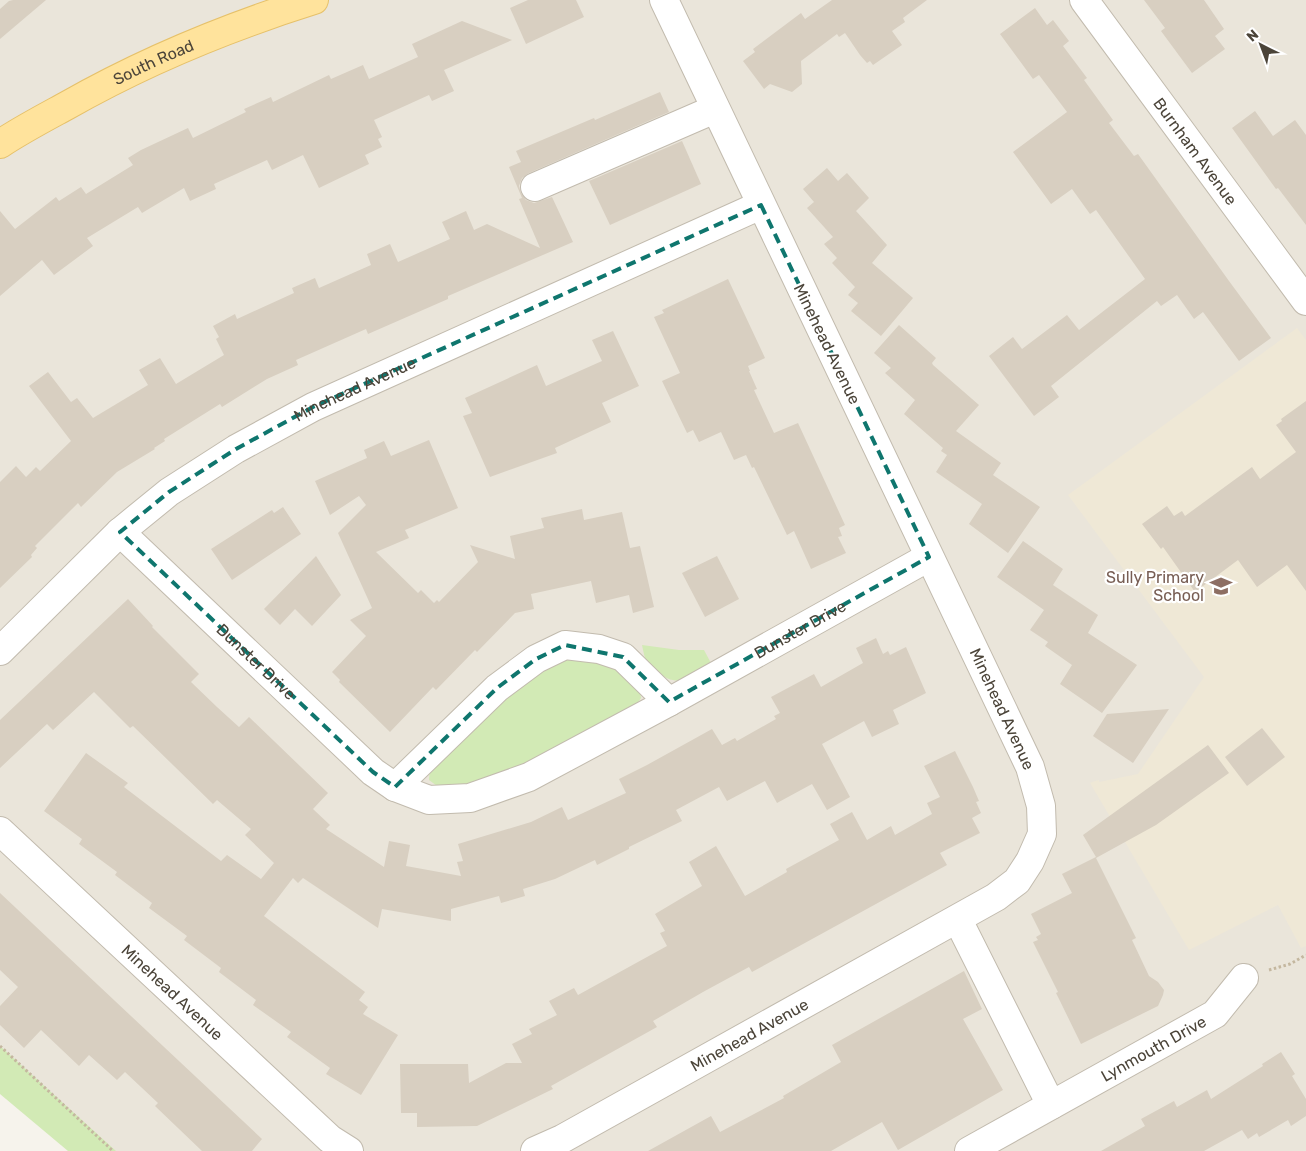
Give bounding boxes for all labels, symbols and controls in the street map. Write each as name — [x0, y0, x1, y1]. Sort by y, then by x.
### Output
north arrow — [1236, 20, 1286, 70]
text: N — [1243, 26, 1262, 45]
street label: South Road — [110, 35, 196, 89]
street label: Burnham Avenue — [1150, 94, 1241, 209]
street label: Minehead Avenue — [790, 281, 864, 407]
street label: Minehead Avenue — [290, 353, 418, 425]
place label: Sully Primary School — [1106, 568, 1204, 605]
school or university icon: Sully Primary School — [1208, 573, 1234, 599]
street label: Dunster Drive — [751, 596, 849, 662]
street label: Dunster Drive — [213, 619, 300, 703]
street label: Minehead Avenue — [966, 645, 1038, 773]
street label: Minehead Avenue — [118, 940, 227, 1044]
street label: Minehead Avenue — [687, 994, 812, 1075]
street label: Lynmouth Drive — [1097, 1011, 1209, 1085]

